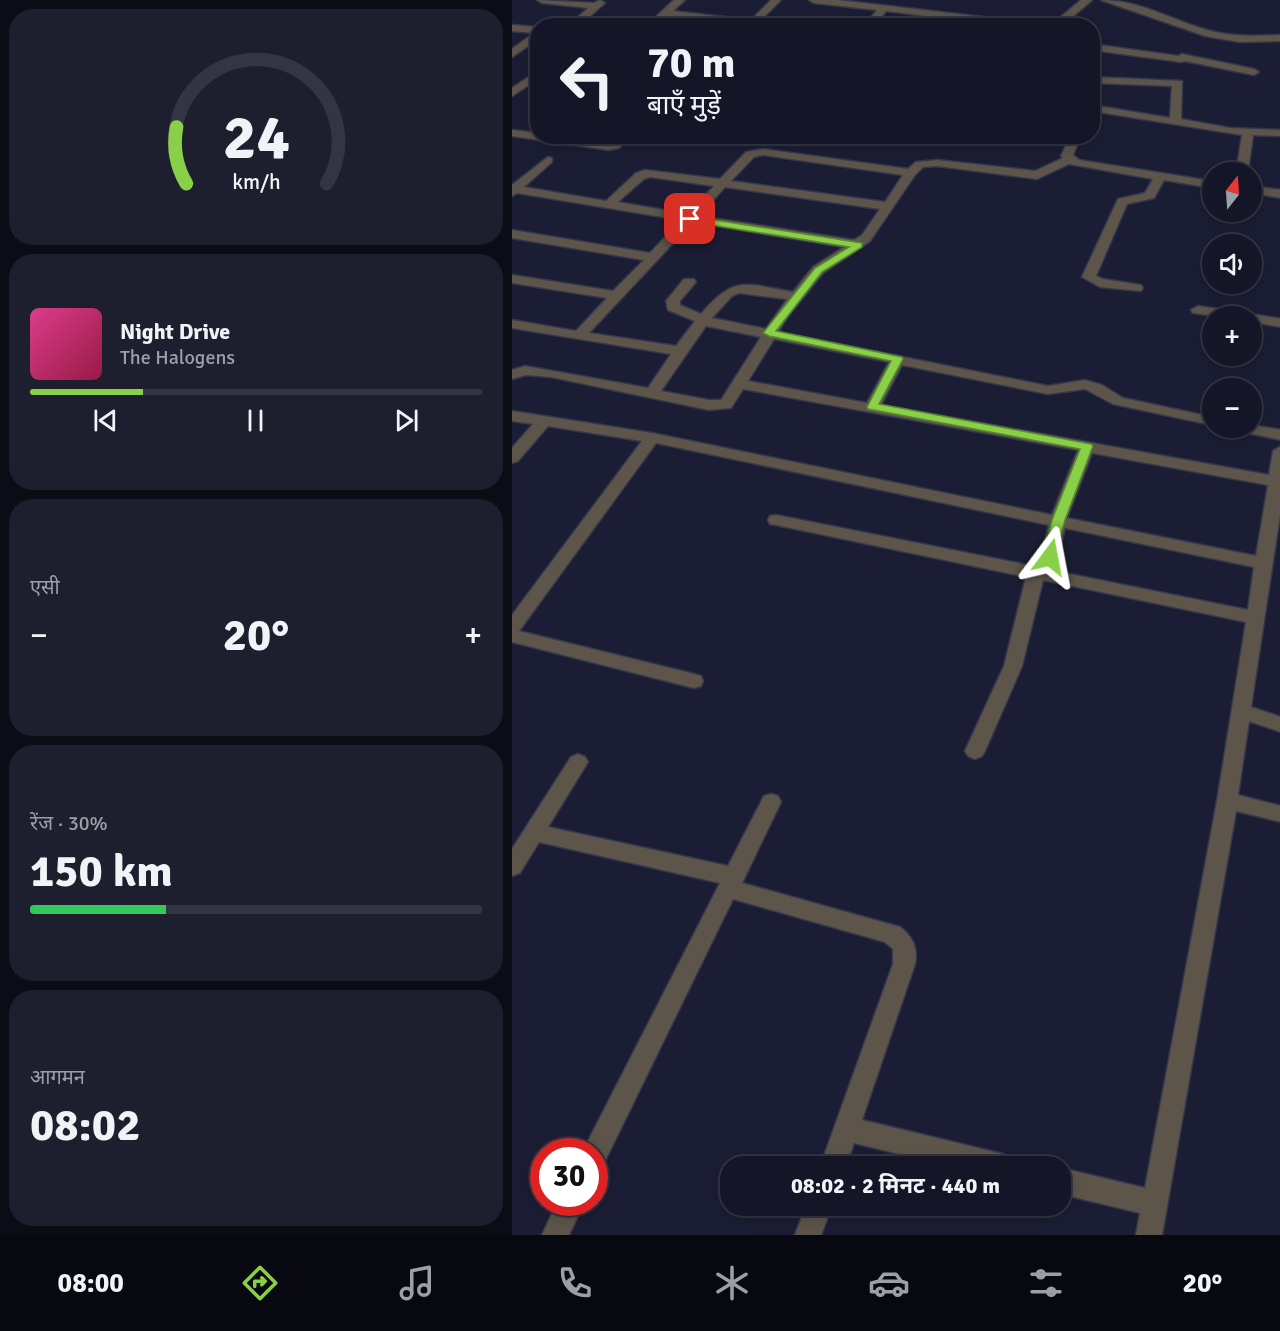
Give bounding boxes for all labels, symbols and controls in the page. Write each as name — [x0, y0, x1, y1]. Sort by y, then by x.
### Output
text: 70 m — [647, 38, 736, 89]
icon: left — [548, 42, 626, 120]
text: बाएँ मुड़ें — [647, 89, 721, 122]
text: 24 — [222, 99, 290, 176]
north arrow — [1202, 162, 1262, 222]
map controls — [1202, 162, 1262, 438]
text: km/h — [232, 169, 280, 195]
pin — [664, 193, 715, 244]
icon: arrive — [673, 202, 706, 235]
button: sound — [1202, 234, 1262, 294]
button: + — [1202, 306, 1262, 366]
text: Night Drive — [120, 318, 230, 345]
text: The Halogens — [120, 345, 235, 370]
button: − — [1202, 378, 1262, 438]
icon: previous — [89, 404, 122, 437]
icon: pause — [239, 404, 272, 437]
icon: next — [390, 404, 423, 437]
position arrow — [1018, 525, 1082, 589]
text: एसी — [30, 575, 60, 600]
text: 20° — [223, 608, 289, 663]
text: − — [30, 615, 48, 656]
text: + — [464, 615, 482, 656]
text: रेंज · 30% — [30, 811, 108, 836]
text: 150 km — [30, 844, 173, 899]
text: आगमन — [30, 1065, 85, 1090]
text: 08:02 — [30, 1098, 140, 1153]
speed limit sign: 30 — [530, 1138, 608, 1216]
text: 08:02 · 2 मिनट · 440 m — [791, 1172, 1000, 1199]
icon: directions — [239, 1262, 281, 1304]
icon: music — [396, 1262, 438, 1304]
icon: phone — [554, 1262, 596, 1304]
icon: climate — [711, 1262, 753, 1304]
icon: car — [868, 1262, 910, 1304]
icon: filters — [1025, 1262, 1067, 1304]
text: 08:00 — [58, 1267, 124, 1300]
text: 20° — [1182, 1267, 1222, 1300]

